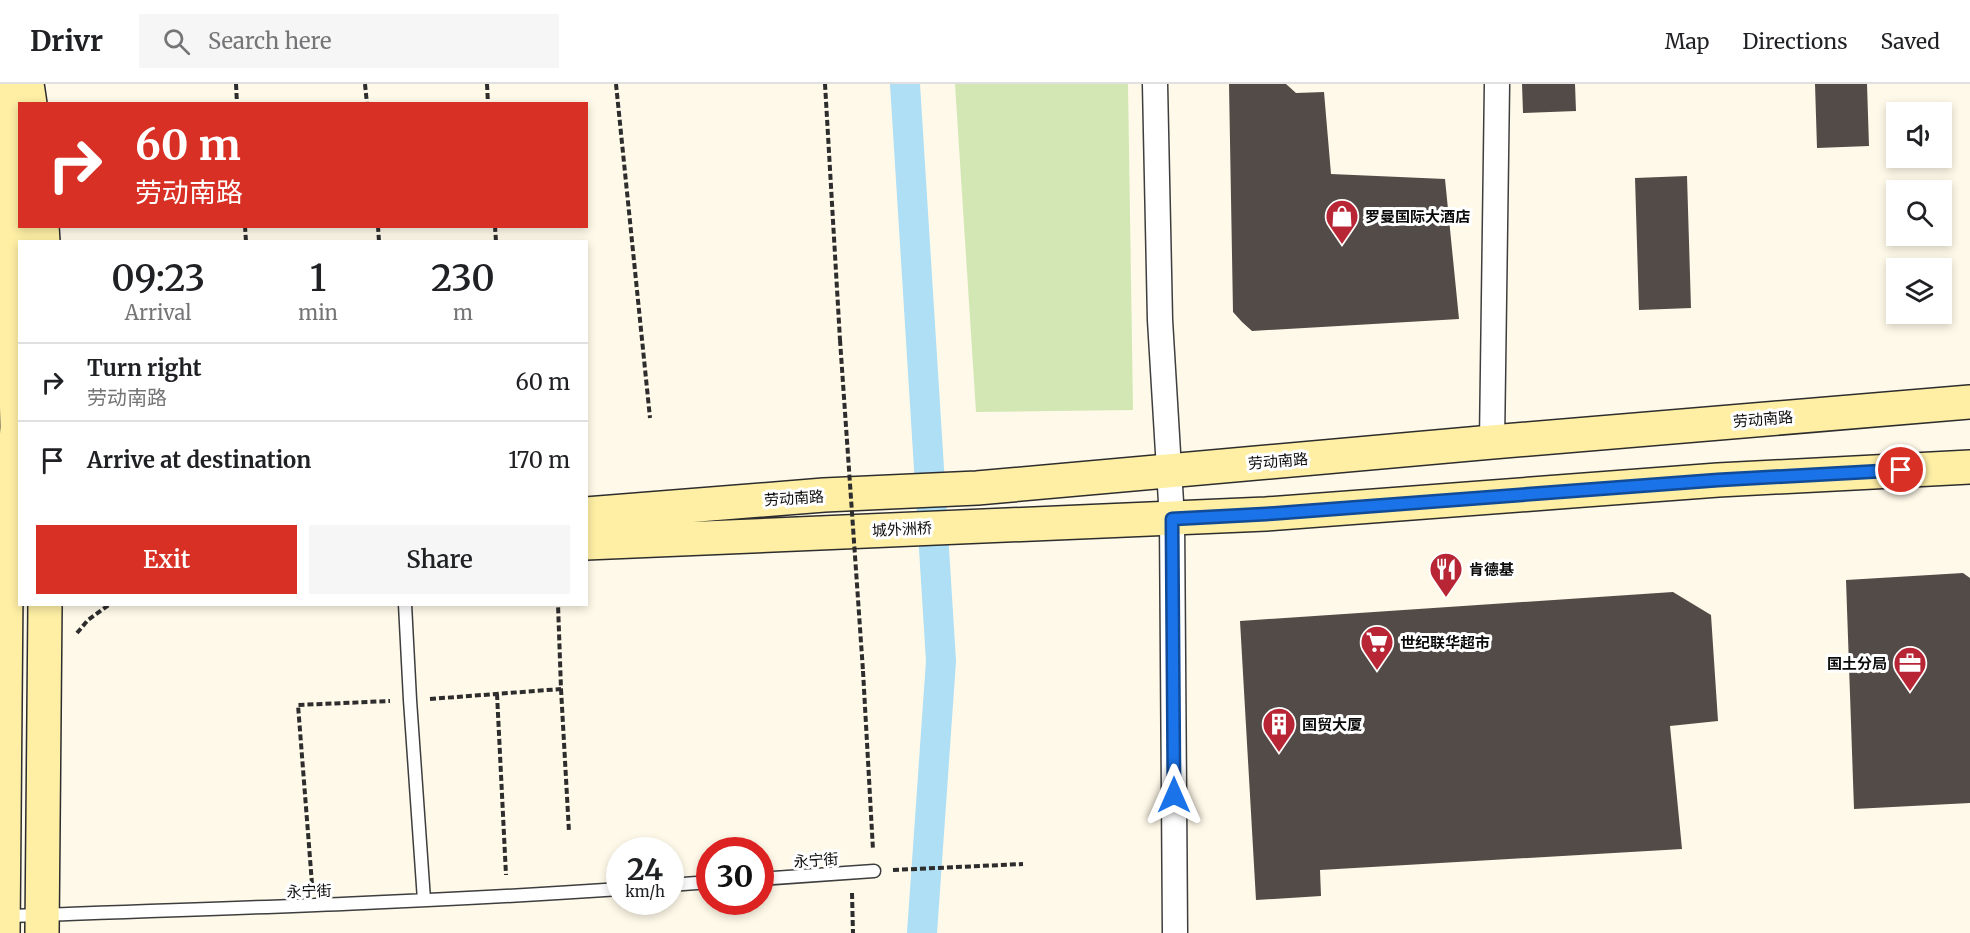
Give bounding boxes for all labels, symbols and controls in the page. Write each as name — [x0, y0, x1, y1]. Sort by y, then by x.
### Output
search box — [139, 14, 559, 68]
text: Drivr — [30, 23, 103, 59]
icon: search — [160, 25, 193, 58]
text: Search here — [208, 27, 331, 55]
text: Map — [1665, 28, 1709, 55]
text: Directions — [1742, 28, 1847, 55]
text: Saved — [1880, 28, 1940, 55]
map controls — [1886, 102, 1952, 324]
button: sound — [1886, 102, 1952, 168]
text: 60 m — [135, 119, 241, 171]
icon: right — [36, 126, 114, 204]
text: 劳动南路 — [135, 175, 243, 209]
button: search — [1886, 180, 1952, 246]
shop icon: 罗曼国际大酒店 — [1324, 198, 1360, 245]
place label: 罗曼国际大酒店 — [1365, 207, 1470, 226]
text: 09:23 — [111, 256, 205, 301]
text: 1 — [310, 256, 326, 301]
text: 230 — [431, 256, 495, 301]
button: layers — [1886, 258, 1952, 324]
text: Arrival — [125, 300, 192, 325]
text: min — [298, 300, 338, 325]
text: m — [453, 300, 473, 325]
text: Turn right — [87, 354, 201, 382]
icon: right — [36, 366, 69, 399]
text: 60 m — [516, 368, 570, 396]
text: 劳动南路 — [87, 385, 167, 410]
street label: 劳动南路 — [1732, 407, 1794, 431]
icon: arrive — [36, 444, 69, 477]
pin — [1875, 444, 1926, 495]
text: Arrive at destination — [87, 446, 311, 474]
text: 170 m — [508, 446, 570, 474]
street label: 劳动南路 — [1247, 449, 1309, 473]
icon: arrive — [1884, 453, 1917, 486]
street label: 劳动南路 — [763, 486, 825, 510]
street label: 城外洲桥 — [872, 518, 932, 540]
button: Exit — [36, 525, 297, 594]
button: Share — [309, 525, 570, 594]
restaurant icon: 肯德基 — [1428, 551, 1464, 598]
place label: 肯德基 — [1469, 560, 1514, 579]
supermarket icon: 世纪联华超市 — [1359, 624, 1395, 671]
place label: 世纪联华超市 — [1400, 633, 1490, 652]
office icon: 国土分局 — [1892, 645, 1928, 692]
place label: 国土分局 — [1827, 654, 1887, 673]
building icon: 国贸大厦 — [1261, 706, 1297, 753]
place label: 国贸大厦 — [1302, 715, 1362, 734]
position arrow — [1142, 763, 1206, 827]
speed limit sign: 30 — [696, 837, 774, 915]
street label: 永宁街 — [793, 849, 839, 871]
text: 24 — [627, 850, 663, 888]
street label: 永宁街 — [286, 881, 332, 901]
text: km/h — [625, 882, 665, 901]

